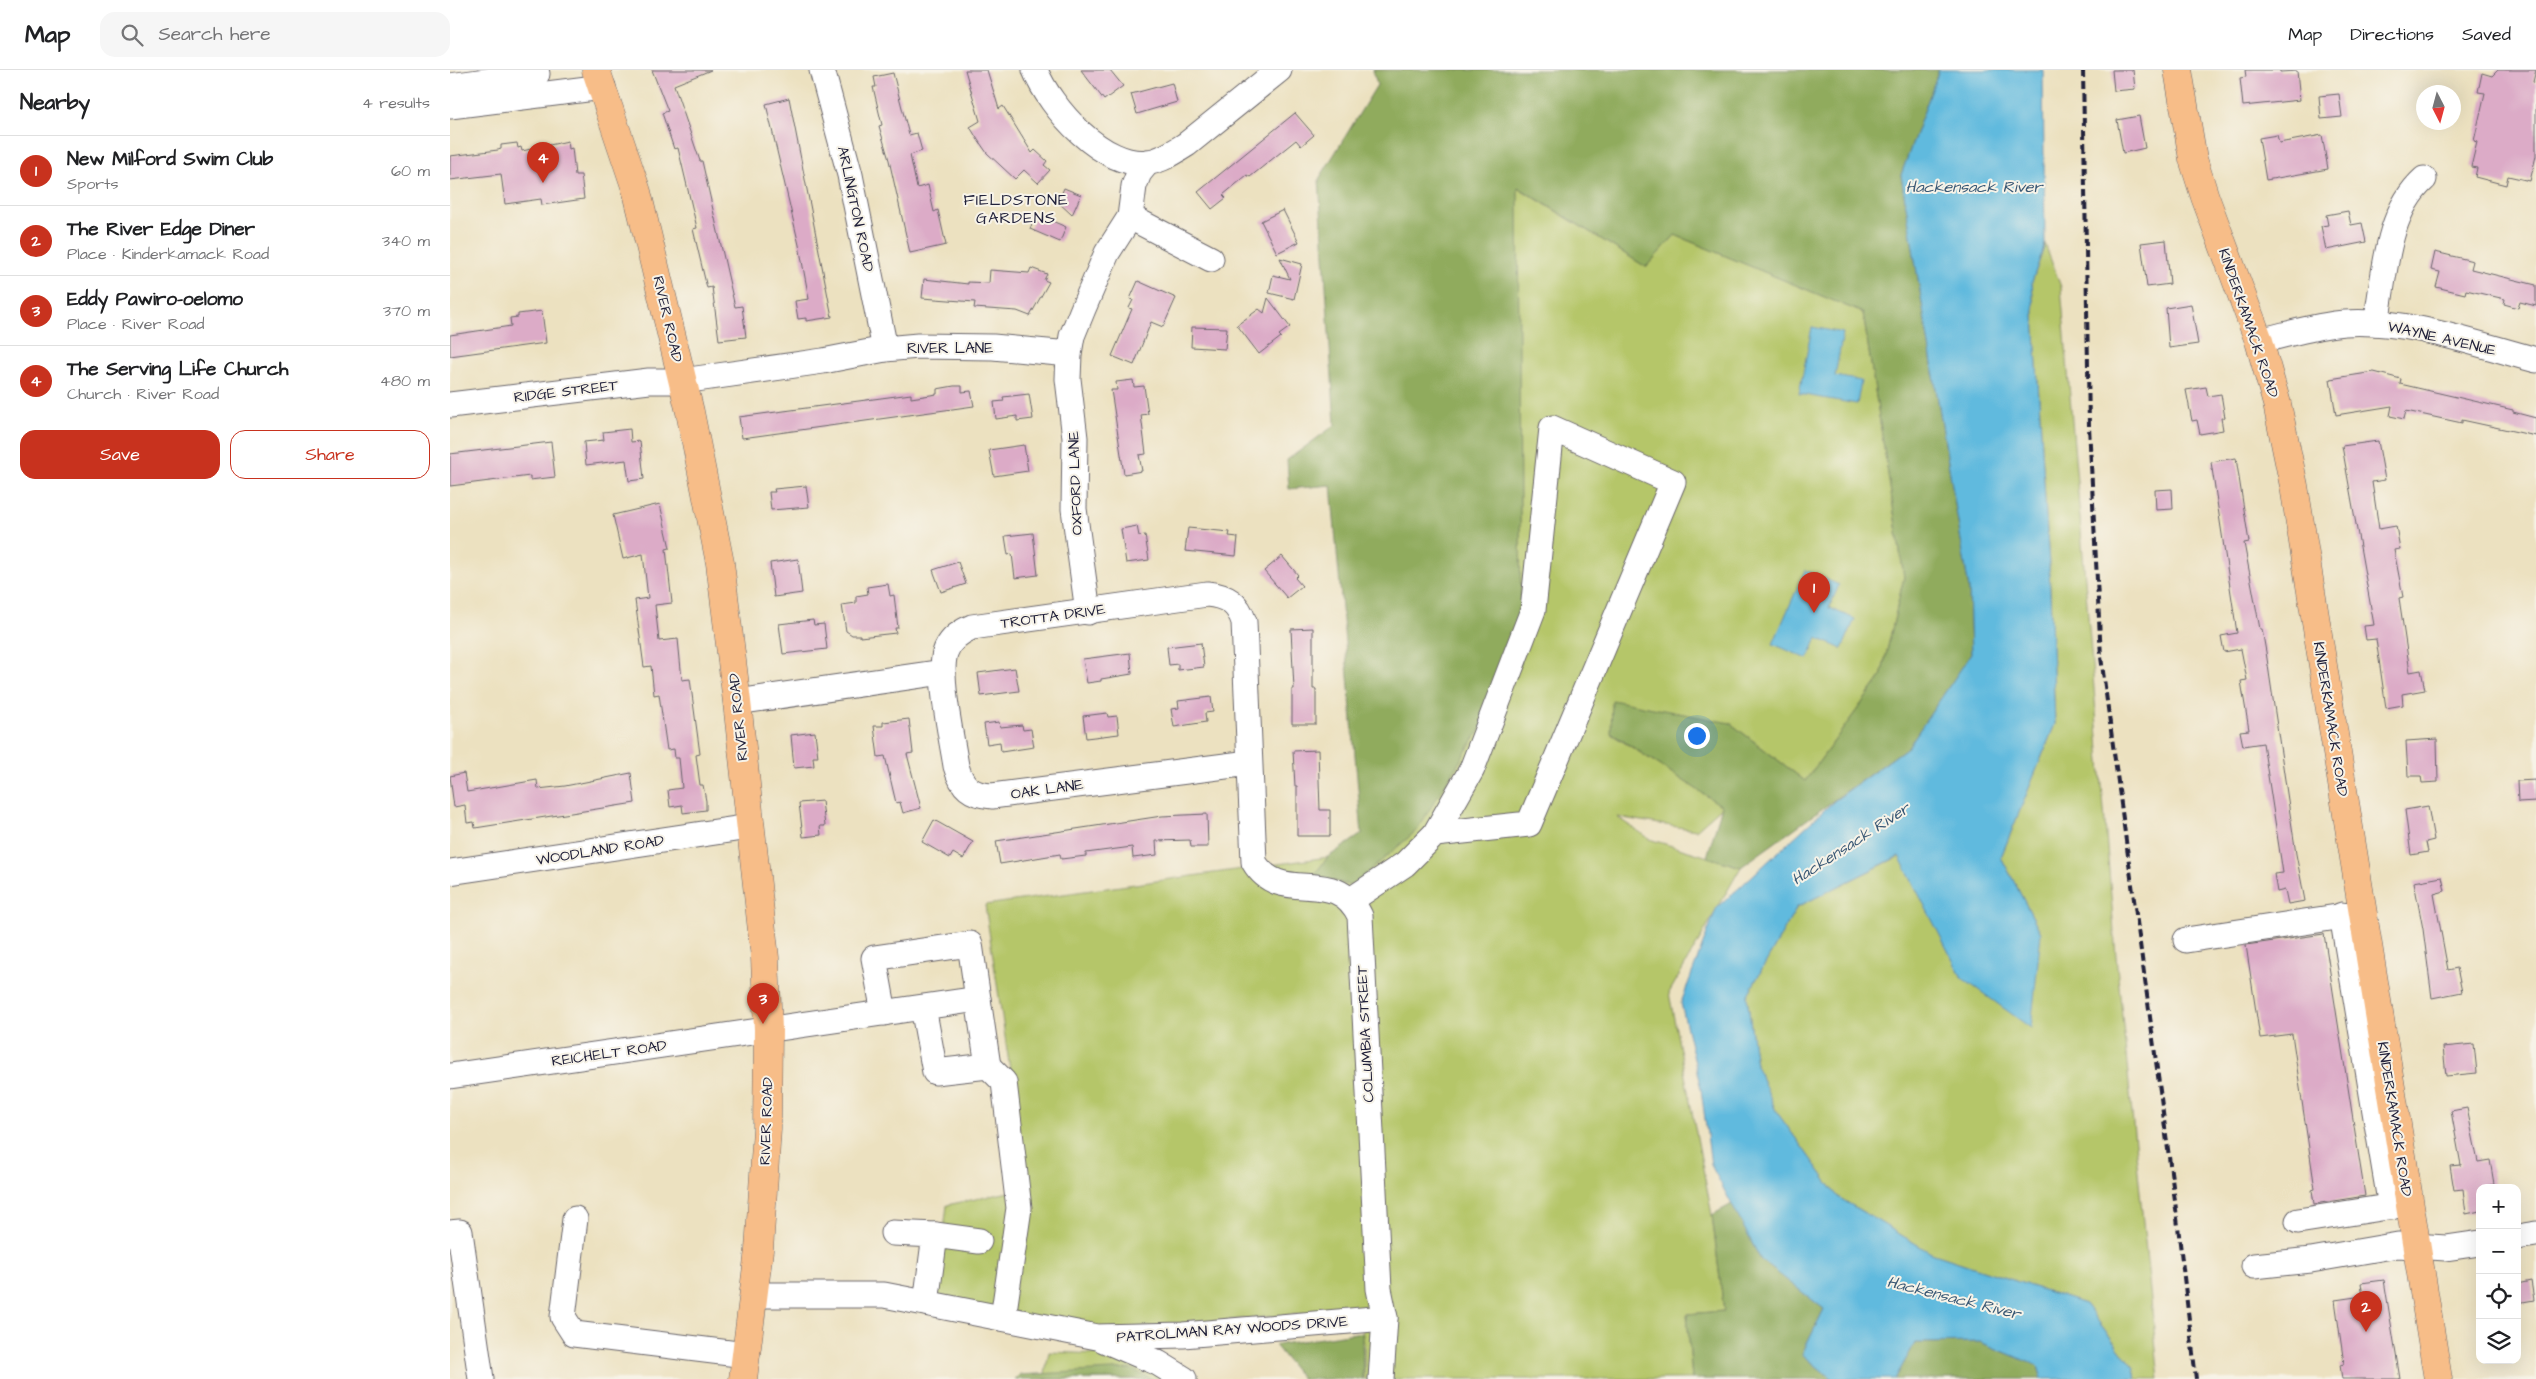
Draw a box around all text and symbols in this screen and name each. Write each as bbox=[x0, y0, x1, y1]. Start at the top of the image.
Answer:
search box bbox=[100, 12, 450, 57]
text: Map bbox=[25, 18, 70, 52]
icon: search bbox=[118, 21, 146, 49]
text: Search here bbox=[158, 21, 271, 48]
text: Map bbox=[2288, 22, 2322, 47]
text: Directions bbox=[2350, 22, 2434, 47]
text: Saved bbox=[2462, 22, 2511, 47]
north arrow bbox=[2416, 85, 2461, 130]
text: Nearby bbox=[20, 88, 90, 117]
text: 4 results bbox=[362, 92, 430, 114]
pin: 4 bbox=[527, 142, 559, 183]
street label: ARLINGTON ROAD bbox=[832, 144, 879, 274]
text: New Milford Swim Club bbox=[67, 146, 273, 173]
text: 1 bbox=[35, 160, 37, 182]
text: 60 m bbox=[391, 160, 430, 182]
text: Sports bbox=[67, 173, 119, 195]
water label: Hackensack River bbox=[1906, 176, 2044, 198]
district label: FIELDSTONE GARDENS bbox=[964, 189, 1068, 229]
text: The River Edge Diner bbox=[67, 216, 255, 243]
text: 2 bbox=[31, 230, 41, 252]
text: 340 m bbox=[382, 230, 430, 252]
text: Place · Kinderkamack Road bbox=[67, 243, 269, 265]
street label: KINDERKAMACK ROAD bbox=[2213, 246, 2284, 401]
street label: RIVER ROAD bbox=[647, 274, 688, 365]
text: Eddy Pawiro-oelomo bbox=[67, 286, 243, 313]
text: 3 bbox=[32, 300, 40, 322]
text: 370 m bbox=[383, 300, 430, 322]
text: Place · River Road bbox=[67, 313, 204, 335]
street label: WAYNE AVENUE bbox=[2386, 316, 2498, 361]
street label: RIVER LANE bbox=[907, 338, 993, 359]
text: The Serving Life Church bbox=[67, 356, 288, 383]
text: 4 bbox=[31, 370, 41, 392]
text: 480 m bbox=[380, 370, 430, 392]
street label: RIDGE STREET bbox=[513, 375, 620, 408]
text: Church · River Road bbox=[67, 383, 219, 405]
button: Save bbox=[20, 430, 220, 479]
button: Share bbox=[230, 430, 430, 479]
street label: OXFORD LANE bbox=[1063, 430, 1088, 535]
pin: 1 bbox=[1798, 572, 1830, 613]
street label: TROTTA DRIVE bbox=[999, 599, 1107, 634]
street label: KINDERKAMACK ROAD bbox=[2308, 640, 2353, 798]
street label: RIVER ROAD bbox=[723, 672, 754, 762]
your location bbox=[1684, 723, 1710, 749]
street label: OAK LANE bbox=[1009, 774, 1085, 805]
water label: Hackensack River bbox=[1787, 796, 1916, 890]
street label: WOODLAND ROAD bbox=[535, 830, 666, 871]
street label: COLUMBIA STREET bbox=[1351, 964, 1380, 1103]
pin: 3 bbox=[747, 983, 779, 1024]
street label: REICHELT ROAD bbox=[550, 1035, 668, 1072]
street label: KINDERKAMACK ROAD bbox=[2372, 1040, 2417, 1198]
street label: RIVER ROAD bbox=[754, 1076, 779, 1165]
map controls bbox=[2476, 1184, 2521, 1364]
button: + bbox=[2476, 1184, 2521, 1229]
button: − bbox=[2476, 1229, 2521, 1274]
water label: Hackensack River bbox=[1885, 1271, 2025, 1326]
button: locate bbox=[2476, 1274, 2521, 1319]
pin: 2 bbox=[2350, 1291, 2382, 1332]
street label: PATROLMAN RAY WOODS DRIVE bbox=[1116, 1311, 1349, 1348]
button: layers bbox=[2476, 1319, 2521, 1364]

